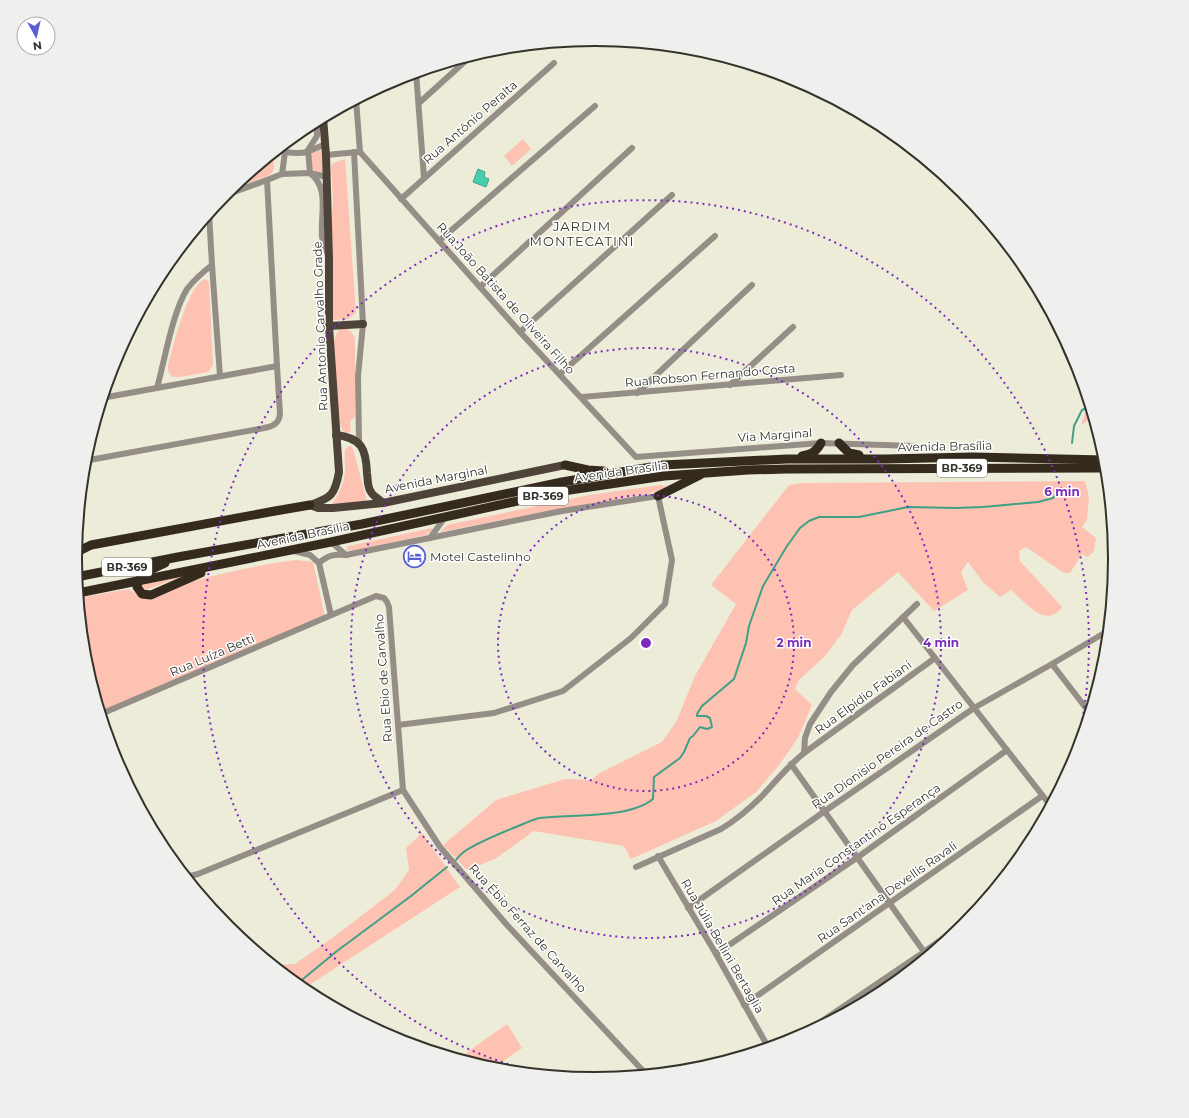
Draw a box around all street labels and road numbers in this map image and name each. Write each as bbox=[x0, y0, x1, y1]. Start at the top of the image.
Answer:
street label: Rua Antônio Peralta bbox=[420, 77, 520, 167]
street label: Rua João Batista de Oliveira Filho bbox=[434, 219, 578, 377]
street label: Rua Antonio Carvalho Grade bbox=[310, 241, 330, 411]
street label: Rua Robson Fernando Costa bbox=[624, 360, 796, 390]
street label: Via Marginal bbox=[737, 425, 813, 445]
street label: Avenida Brasília bbox=[898, 438, 992, 454]
street label: Avenida Brasília bbox=[573, 457, 669, 485]
road number: BR-369 bbox=[937, 459, 987, 477]
street label: Avenida Marginal bbox=[383, 462, 489, 496]
road number: BR-369 bbox=[518, 487, 568, 505]
street label: Avenida Brasília bbox=[255, 518, 351, 552]
road number: BR-369 bbox=[102, 558, 152, 576]
street label: Rua Ebio de Carvalho bbox=[371, 614, 395, 742]
street label: Rua Luíza Betti bbox=[167, 630, 257, 680]
street label: Rua Elpidio Fabiani bbox=[812, 657, 914, 737]
street label: Rua Dionísio Pereira de Castro bbox=[809, 696, 965, 812]
street label: Rua Maria Constantino Esperança bbox=[769, 780, 943, 908]
street label: Rua Sant'ana Devellis Ravali bbox=[814, 838, 960, 946]
street label: Rua Ébio Ferraz de Carvalho bbox=[466, 860, 590, 996]
street label: Rua Júlia Bellini Bertaglia bbox=[678, 876, 768, 1016]

